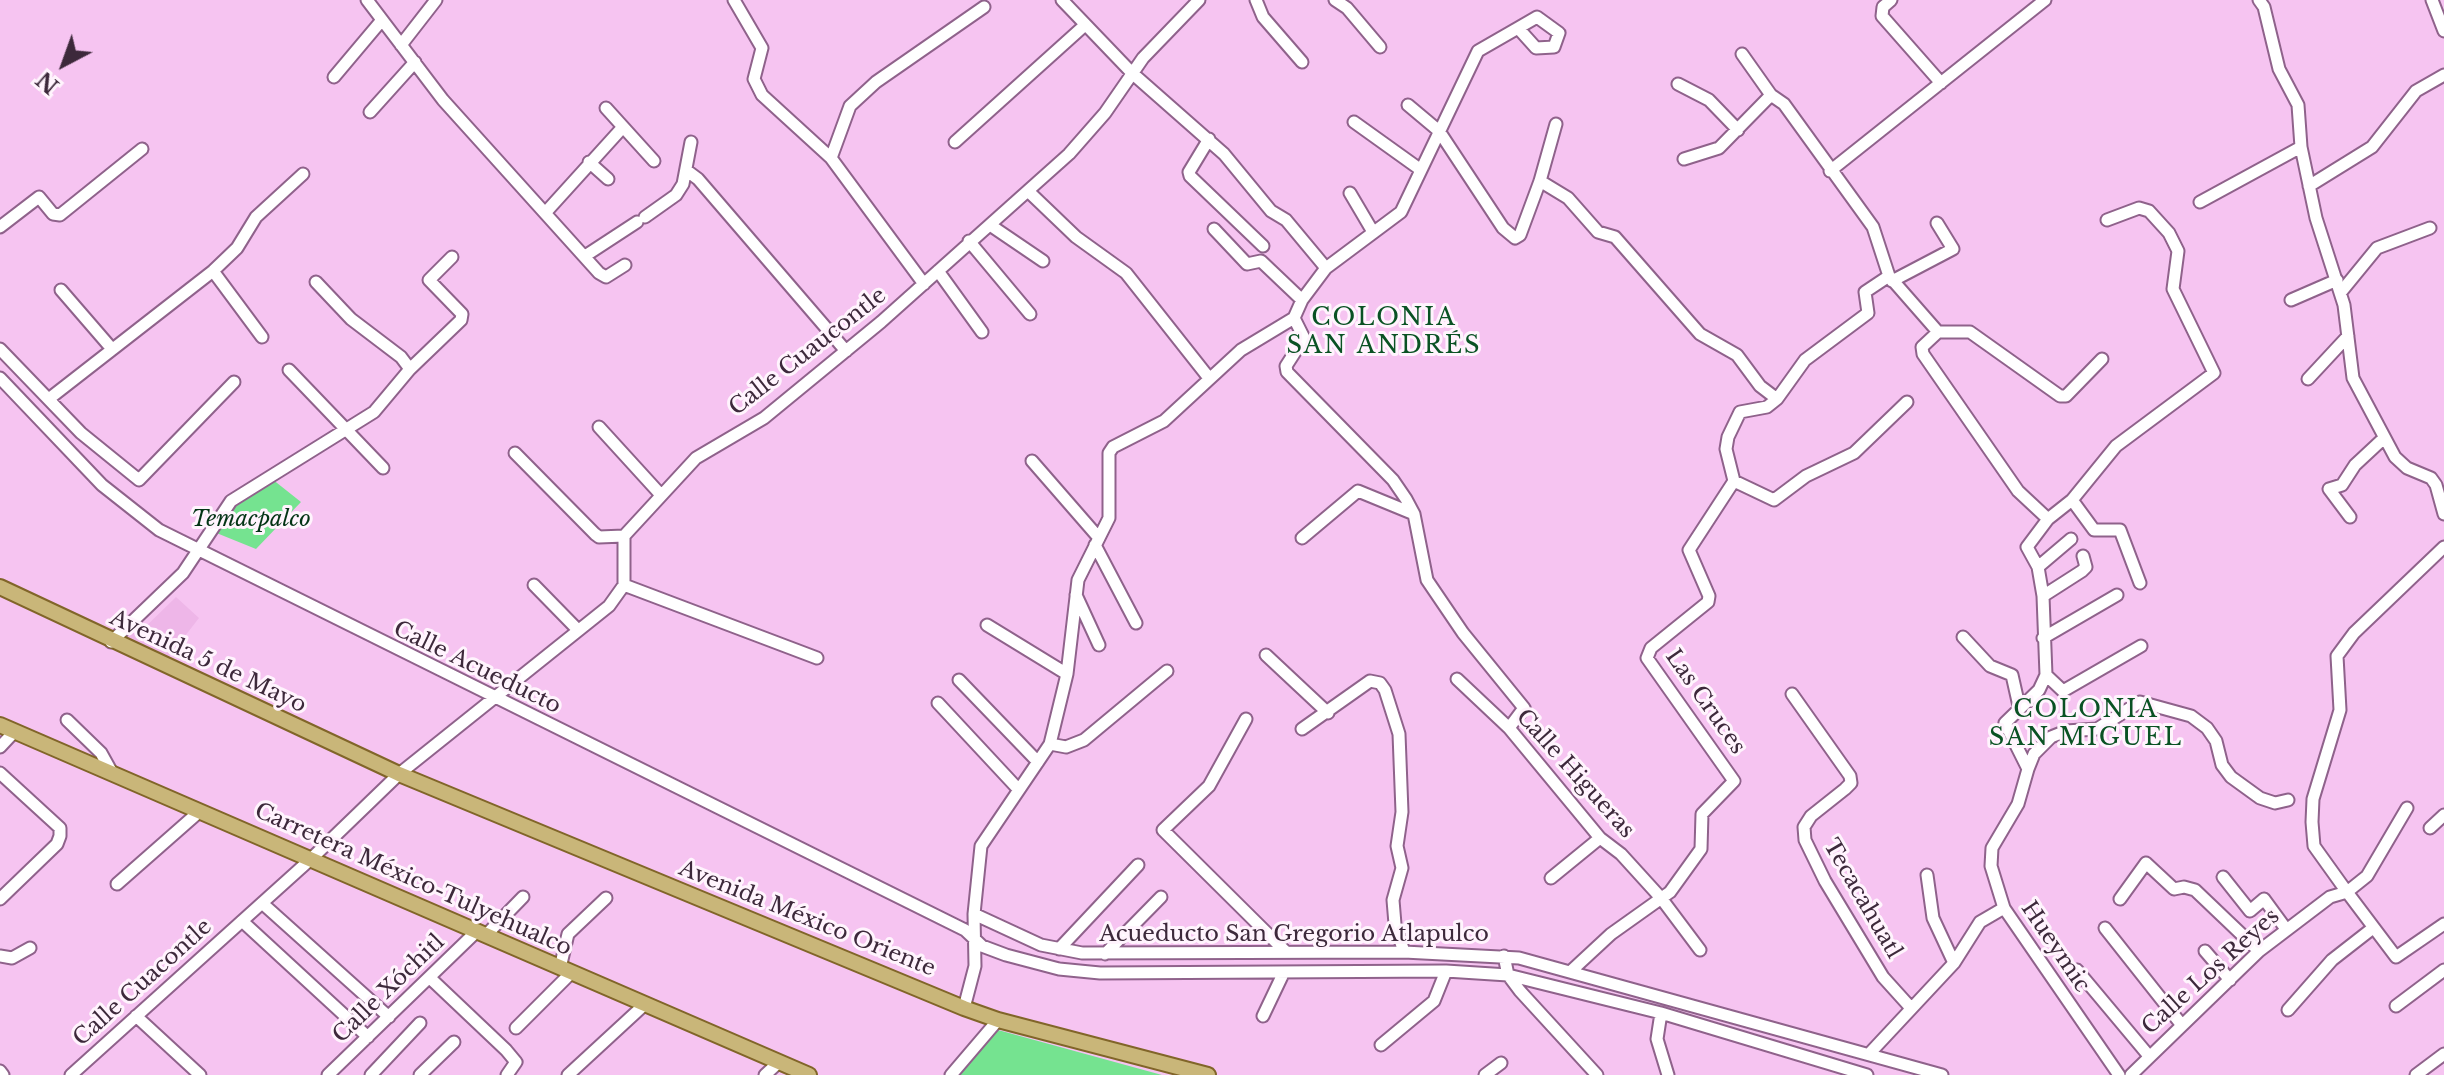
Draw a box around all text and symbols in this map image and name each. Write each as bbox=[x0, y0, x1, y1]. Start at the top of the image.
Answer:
north arrow bbox=[24, 24, 104, 104]
text: N bbox=[31, 66, 65, 99]
street label: Calle Cuaucontle bbox=[724, 283, 892, 421]
district label: COLONIA SAN ANDRÉS bbox=[1286, 304, 1482, 360]
park label: Temacpalco bbox=[191, 507, 311, 533]
street label: Avenida 5 de Mayo bbox=[106, 605, 310, 719]
street label: Calle Acueducto bbox=[389, 616, 565, 720]
street label: Las Cruces bbox=[1659, 645, 1751, 759]
district label: COLONIA SAN MIGUEL bbox=[1989, 696, 2183, 752]
street label: Calle Higueras bbox=[1510, 704, 1640, 844]
street label: Carretera México-Tulyehualco bbox=[250, 798, 576, 962]
street label: Tecacahuatl bbox=[1817, 835, 1907, 963]
street label: Avenida México Oriente bbox=[675, 855, 939, 983]
street label: Hueymic bbox=[2015, 897, 2095, 997]
street label: Calle Los Reyes bbox=[2137, 903, 2285, 1041]
street label: Calle Cuacontle bbox=[68, 914, 218, 1052]
street label: Acueducto San Gregorio Atlapulco bbox=[1099, 922, 1489, 948]
street label: Calle Xóchitl bbox=[328, 929, 450, 1049]

